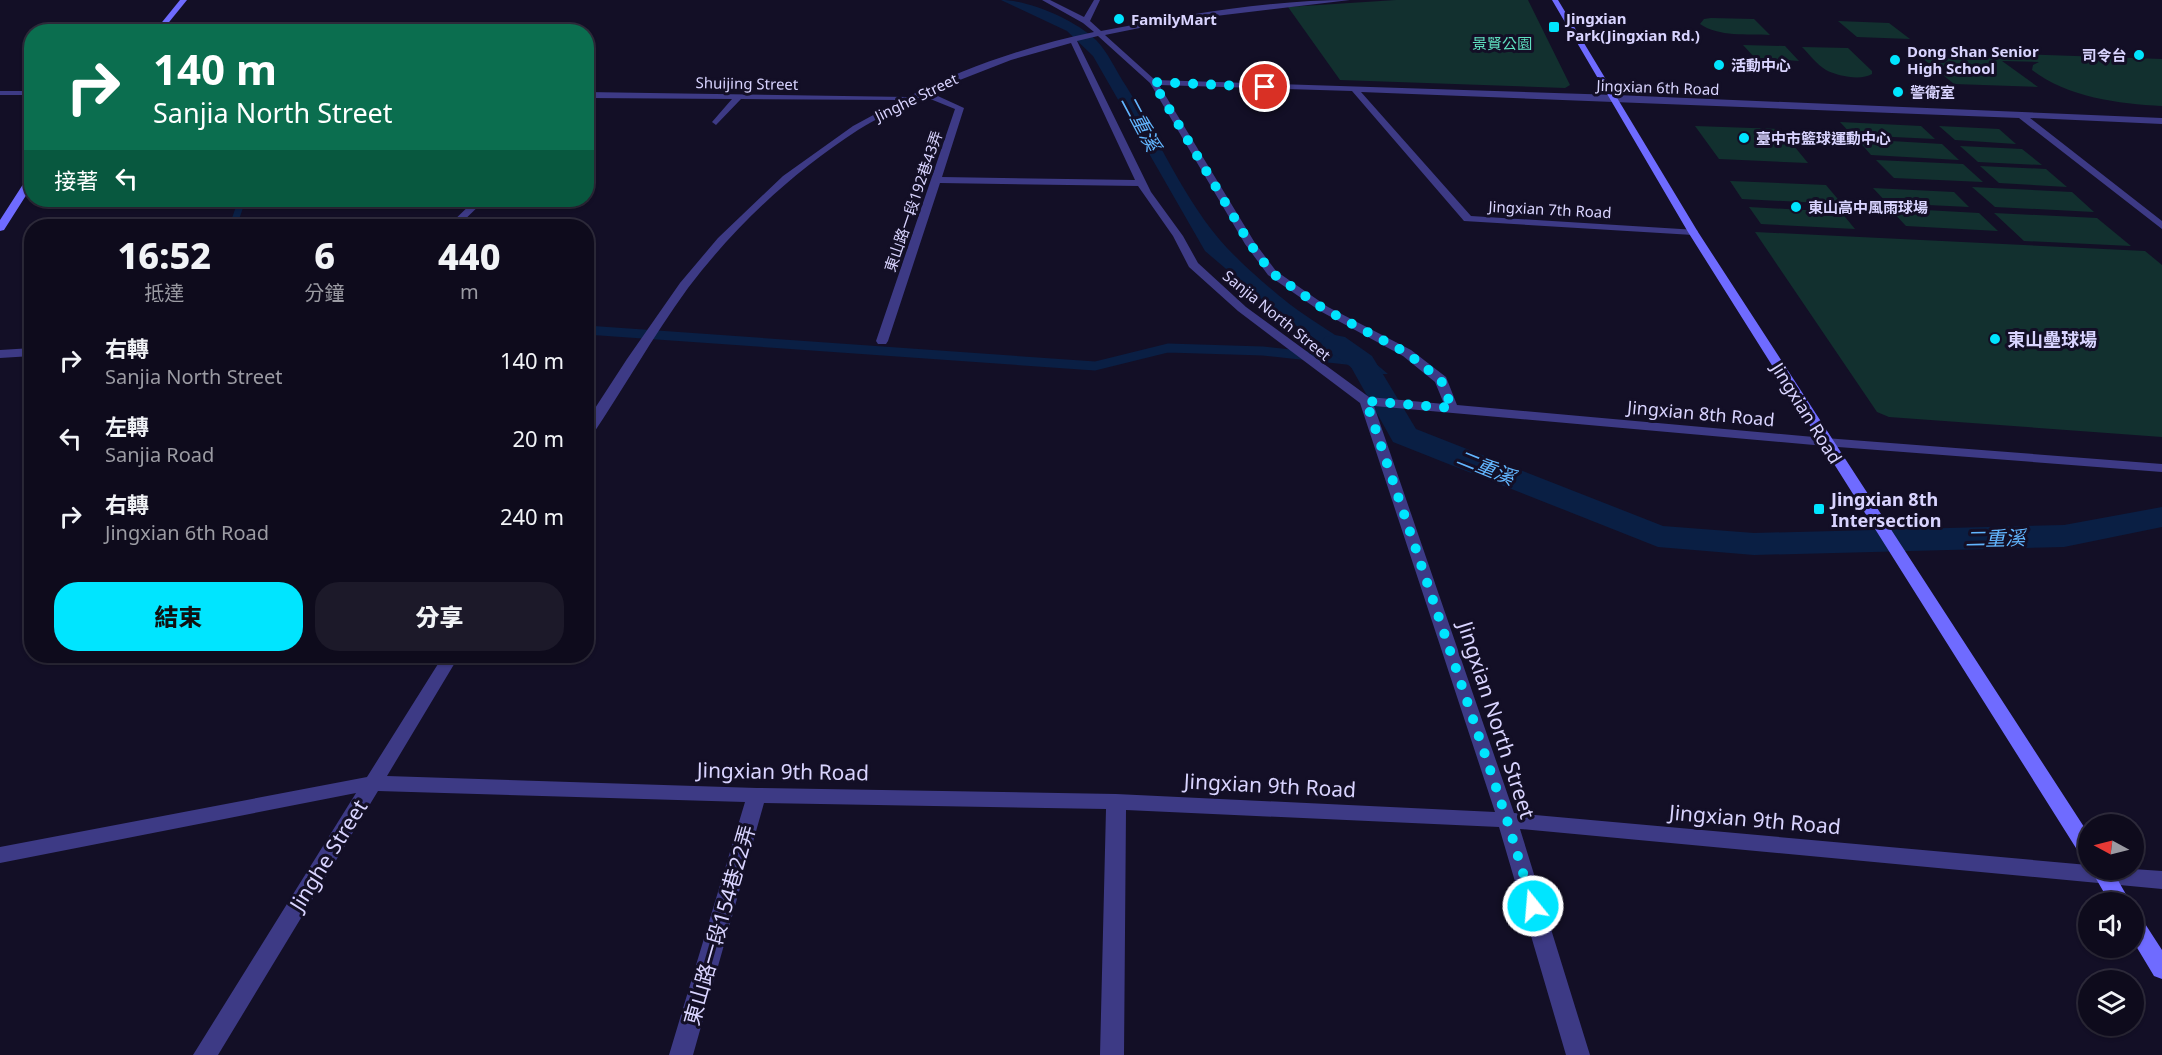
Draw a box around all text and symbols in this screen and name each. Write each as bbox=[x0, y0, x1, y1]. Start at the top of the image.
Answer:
place label: Jingxian Park(Jingxian Rd.) bbox=[1564, 8, 1700, 45]
place label: FamilyMart bbox=[1131, 9, 1217, 29]
marker: FamilyMart bbox=[1112, 12, 1126, 26]
marker: Jingxian Park(Jingxian Rd.) bbox=[1547, 20, 1561, 34]
park label: 景賢公園 bbox=[1472, 33, 1532, 53]
text: 140 m bbox=[153, 40, 277, 97]
place label: Dong Shan Senior High School bbox=[1907, 41, 2039, 78]
place label: 司令台 bbox=[2082, 45, 2127, 65]
icon: right bbox=[54, 48, 132, 126]
marker: 司令台 bbox=[2132, 48, 2146, 62]
marker: Dong Shan Senior High School bbox=[1888, 53, 1902, 67]
place label: 活動中心 bbox=[1731, 55, 1791, 75]
marker: 活動中心 bbox=[1712, 58, 1726, 72]
pin bbox=[1239, 61, 1290, 112]
street label: Jinghe Street bbox=[869, 68, 961, 127]
icon: arrive bbox=[1248, 70, 1281, 103]
street label: Shuijing Street bbox=[695, 72, 799, 94]
street label: Jingxian 6th Road bbox=[1594, 75, 1720, 99]
place label: 警衛室 bbox=[1910, 82, 1955, 102]
marker: 警衛室 bbox=[1891, 85, 1905, 99]
water label: 二重溪 bbox=[1115, 90, 1168, 158]
text: Sanjia North Street bbox=[153, 94, 393, 131]
street label: 東山路一段192巷43弄 bbox=[879, 128, 947, 274]
place label: 臺中市籃球運動中心 bbox=[1756, 128, 1891, 148]
marker: 臺中市籃球運動中心 bbox=[1737, 131, 1751, 145]
icon: left bbox=[110, 162, 143, 195]
text: 接著 bbox=[54, 165, 98, 195]
street label: Jingxian 7th Road bbox=[1486, 196, 1612, 222]
place label: 東山高中風雨球場 bbox=[1808, 197, 1928, 217]
marker: 東山高中風雨球場 bbox=[1789, 200, 1803, 214]
text: 16:52 bbox=[118, 231, 211, 280]
text: 6 bbox=[314, 231, 335, 280]
text: 440 bbox=[438, 232, 500, 281]
street label: Sanjia North Street bbox=[1219, 265, 1335, 365]
text: m bbox=[460, 278, 479, 305]
text: 抵達 bbox=[144, 279, 184, 306]
text: 分鐘 bbox=[305, 279, 345, 306]
place label: 東山壘球場 bbox=[2007, 327, 2097, 351]
marker: 東山壘球場 bbox=[1988, 332, 2002, 346]
text: 右轉 bbox=[105, 333, 149, 363]
icon: right bbox=[54, 344, 87, 377]
text: 140 m bbox=[500, 345, 564, 375]
street label: Jingxian Road bbox=[1765, 356, 1848, 468]
text: Sanjia North Street bbox=[105, 363, 282, 390]
street label: Jingxian 8th Road bbox=[1624, 394, 1776, 431]
text: 左轉 bbox=[105, 411, 149, 441]
icon: left bbox=[54, 422, 87, 455]
text: 20 m bbox=[513, 423, 564, 453]
text: Sanjia Road bbox=[105, 441, 214, 468]
water label: 二重溪 bbox=[1453, 443, 1522, 492]
place label: Jingxian 8th Intersection bbox=[1829, 487, 1942, 532]
text: 右轉 bbox=[105, 489, 149, 519]
icon: right bbox=[54, 500, 87, 533]
text: 240 m bbox=[500, 501, 564, 531]
marker: Jingxian 8th Intersection bbox=[1812, 502, 1826, 516]
text: Jingxian 6th Road bbox=[105, 519, 269, 546]
water label: 二重溪 bbox=[1965, 524, 2028, 552]
button: 結束 bbox=[54, 582, 303, 651]
button: 分享 bbox=[315, 582, 564, 651]
street label: Jingxian North Street bbox=[1451, 616, 1542, 823]
street label: Jingxian 9th Road bbox=[695, 755, 869, 787]
street label: Jingxian 9th Road bbox=[1181, 766, 1357, 803]
street label: Jinghe Street bbox=[282, 794, 373, 918]
street label: Jingxian 9th Road bbox=[1666, 797, 1842, 840]
north arrow bbox=[2078, 814, 2144, 880]
map controls bbox=[2078, 814, 2144, 1036]
street label: 東山路一段154巷22弄 bbox=[677, 822, 761, 1028]
position arrow bbox=[1501, 874, 1565, 938]
button: sound bbox=[2078, 892, 2144, 958]
button: layers bbox=[2078, 970, 2144, 1036]

